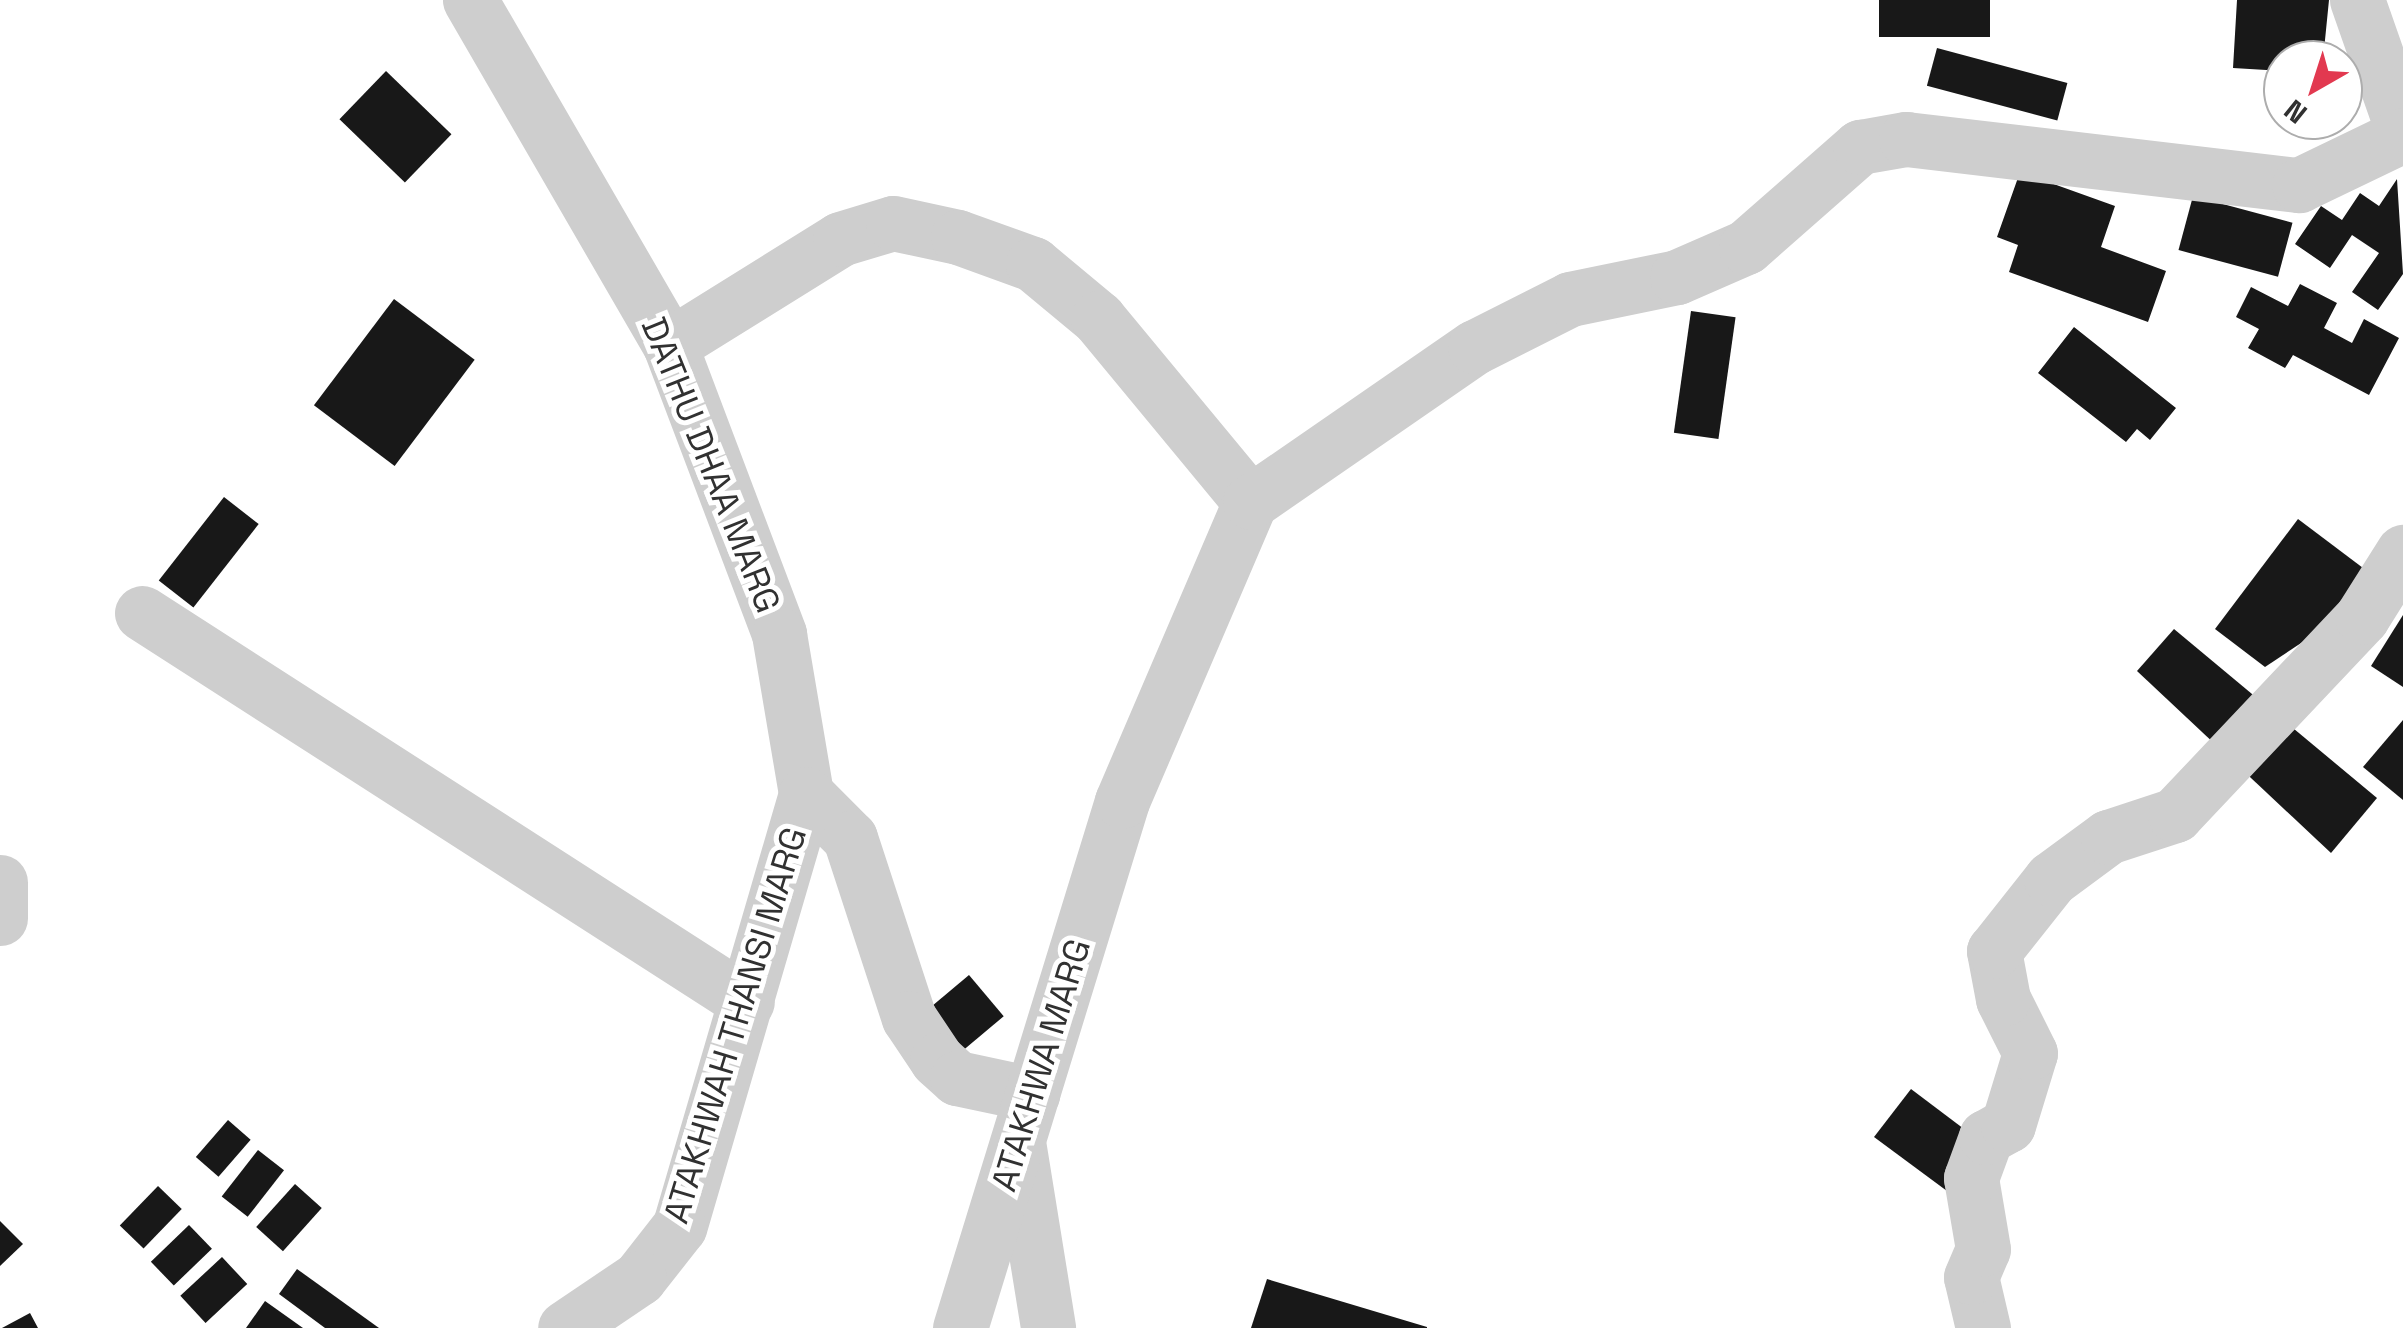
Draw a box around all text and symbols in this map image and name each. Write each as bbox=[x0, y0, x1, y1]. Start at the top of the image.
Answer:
north arrow bbox=[2263, 40, 2363, 140]
text: N bbox=[2277, 92, 2314, 132]
street label: DATHU DHAA MARG bbox=[633, 311, 789, 619]
street label: ATAKHWAH THANSI MARG bbox=[655, 821, 815, 1229]
street label: ATAKHWA MARG bbox=[983, 934, 1099, 1196]

